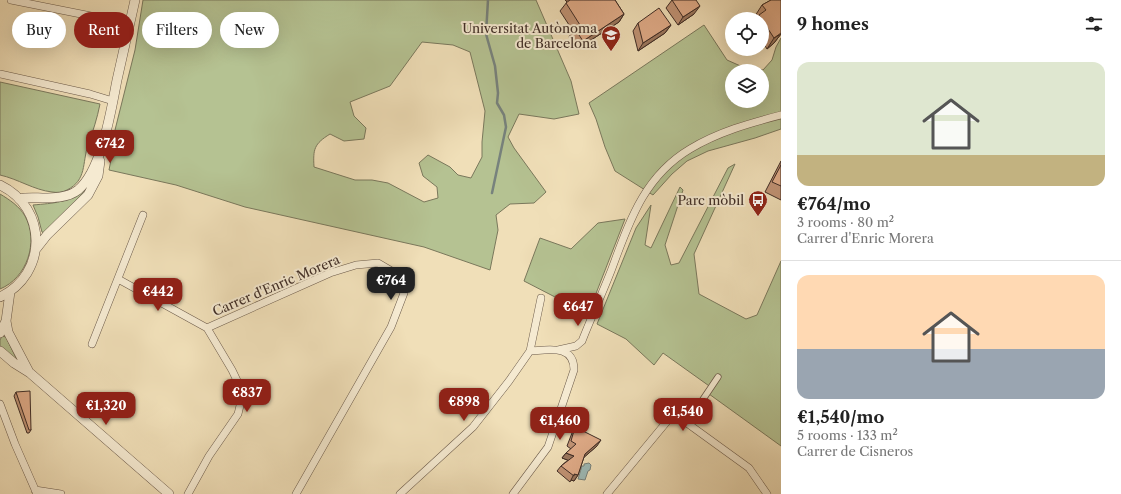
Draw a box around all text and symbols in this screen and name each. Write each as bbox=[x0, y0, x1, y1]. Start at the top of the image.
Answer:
chip: Buy bbox=[12, 12, 66, 48]
chip: Rent bbox=[74, 12, 134, 48]
chip: Filters bbox=[142, 12, 212, 48]
chip: New bbox=[220, 12, 279, 48]
map controls bbox=[725, 12, 769, 108]
button: locate bbox=[725, 12, 769, 56]
icon: filters bbox=[1083, 13, 1105, 35]
text: 9 homes bbox=[797, 14, 869, 34]
place label: Universitat Autònoma de Barcelona bbox=[462, 20, 597, 51]
school or university icon: Universitat Autònoma de Barcelona bbox=[600, 24, 622, 52]
button: layers bbox=[725, 64, 769, 108]
icon: home bbox=[915, 88, 987, 160]
pin: €742 bbox=[86, 130, 134, 164]
text: €742 bbox=[95, 135, 125, 151]
bus stop icon: Parc mòbil bbox=[747, 189, 769, 217]
place label: Parc mòbil bbox=[677, 192, 744, 208]
text: €764/mo bbox=[797, 194, 871, 214]
text: 3 rooms · 80 m² bbox=[797, 214, 894, 230]
text: Carrer d'Enric Morera bbox=[797, 230, 934, 246]
street label: Carrer d'Enric Morera bbox=[210, 251, 342, 319]
pin: €764 bbox=[367, 267, 415, 301]
text: €764 bbox=[376, 272, 406, 288]
pin: €442 bbox=[134, 278, 182, 312]
text: €442 bbox=[142, 283, 174, 299]
pin: €647 bbox=[554, 293, 602, 327]
text: €647 bbox=[563, 298, 593, 314]
icon: home bbox=[915, 301, 987, 373]
pin: €837 bbox=[223, 379, 271, 413]
text: €837 bbox=[232, 384, 262, 400]
pin: €898 bbox=[440, 388, 488, 422]
pin: €1,320 bbox=[73, 392, 139, 426]
text: €898 bbox=[448, 393, 480, 409]
text: €1,320 bbox=[86, 397, 127, 413]
pin: €1,540 bbox=[650, 398, 716, 432]
text: €1,540 bbox=[663, 403, 703, 419]
pin: €1,460 bbox=[527, 407, 593, 441]
text: €1,540/mo bbox=[797, 407, 884, 427]
text: €1,460 bbox=[539, 412, 581, 428]
text: 5 rooms · 133 m² bbox=[797, 427, 898, 443]
text: Carrer de Cisneros bbox=[797, 443, 913, 459]

